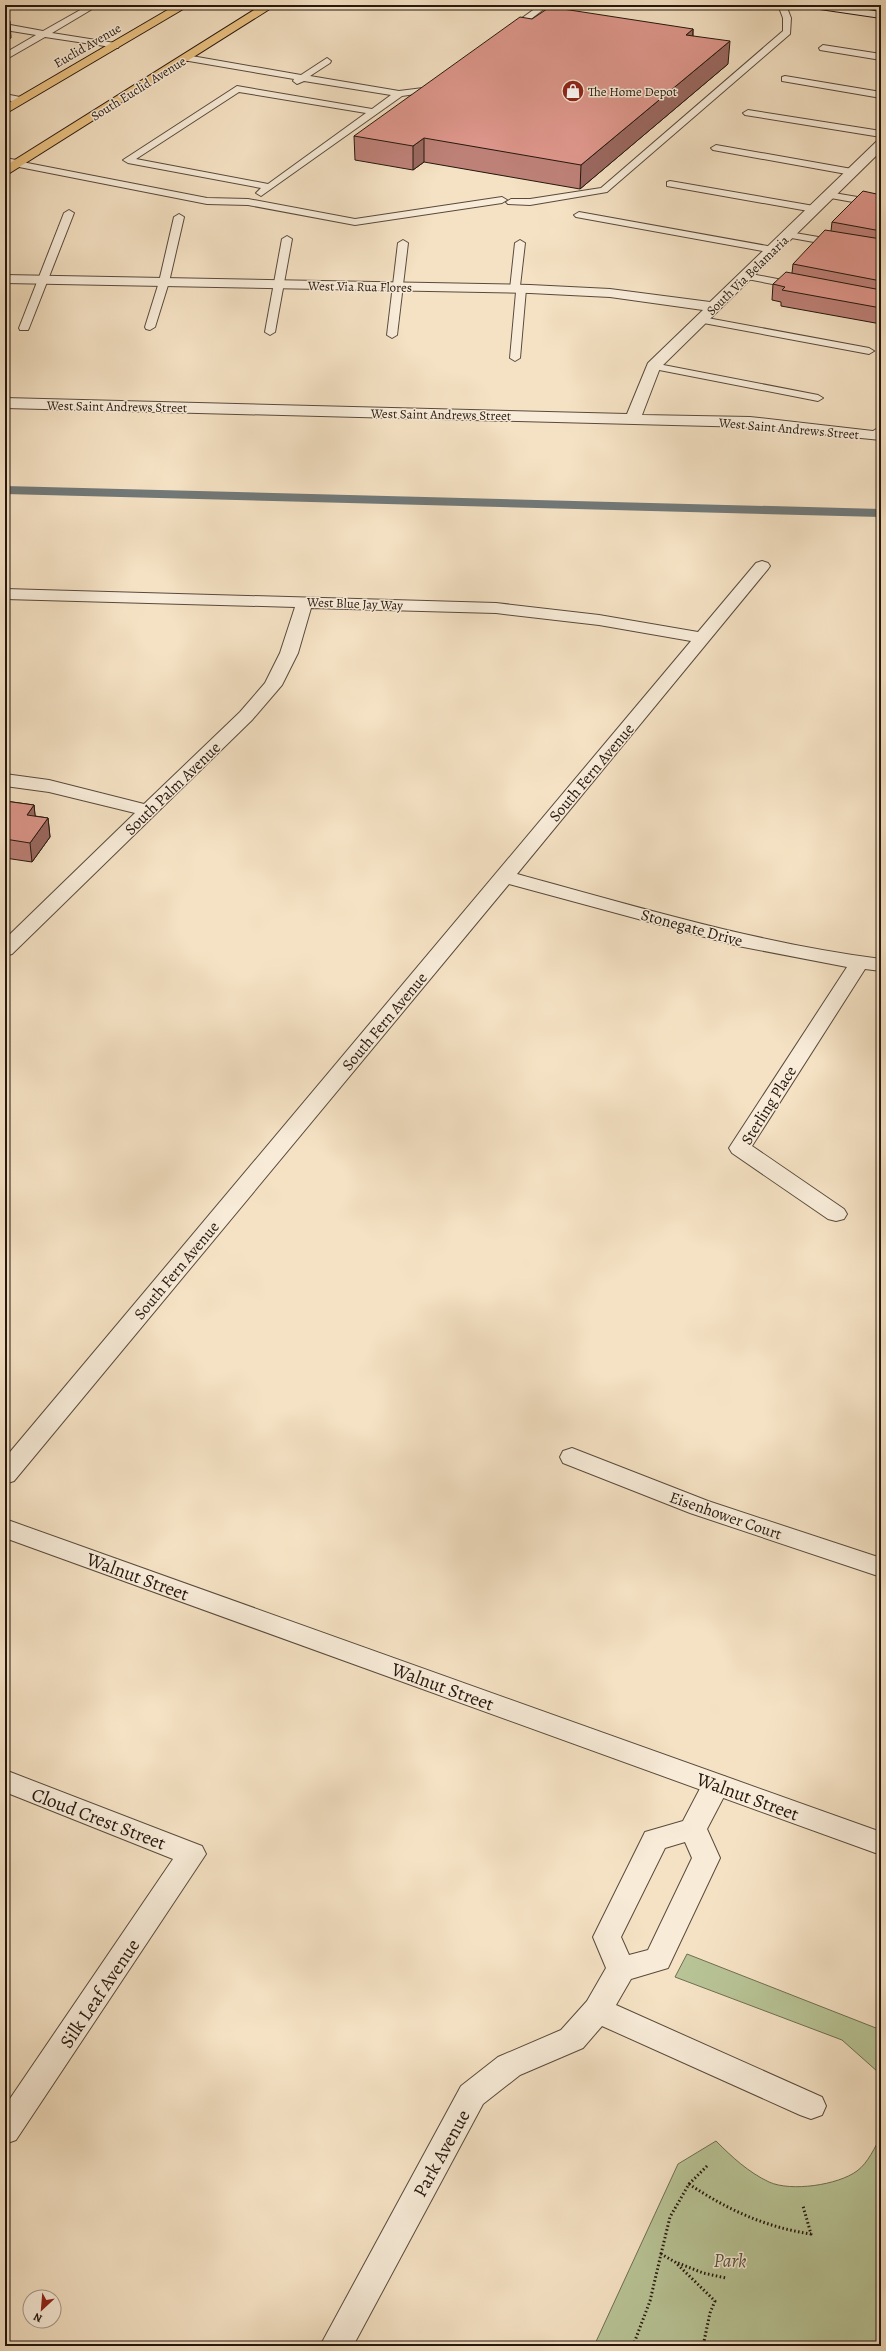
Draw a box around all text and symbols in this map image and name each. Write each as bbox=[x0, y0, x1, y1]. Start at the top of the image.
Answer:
street label: Euclid Avenue bbox=[50, 19, 124, 72]
street label: South Euclid Avenue bbox=[88, 52, 189, 125]
shop icon: The Home Depot bbox=[560, 78, 586, 104]
place label: The Home Depot bbox=[588, 83, 678, 100]
street label: South Via Belamaria bbox=[703, 232, 792, 319]
street label: West Via Rua Flores bbox=[307, 277, 412, 296]
street label: West Saint Andrews Street bbox=[46, 397, 188, 416]
street label: West Saint Andrews Street bbox=[370, 405, 512, 424]
street label: West Saint Andrews Street bbox=[717, 414, 860, 443]
street label: West Blue Jay Way bbox=[306, 593, 404, 614]
street label: South Fern Avenue bbox=[544, 719, 639, 826]
street label: South Palm Avenue bbox=[120, 737, 226, 840]
street label: Stonegate Drive bbox=[639, 904, 745, 952]
street label: South Fern Avenue bbox=[337, 968, 432, 1075]
street label: Sterling Place bbox=[736, 1062, 802, 1149]
street label: South Fern Avenue bbox=[129, 1217, 224, 1324]
street label: Eisenhower Court bbox=[667, 1486, 785, 1545]
street label: Walnut Street bbox=[82, 1546, 192, 1607]
street label: Walnut Street bbox=[387, 1656, 497, 1717]
street label: Walnut Street bbox=[692, 1766, 802, 1827]
street label: Cloud Crest Street bbox=[28, 1781, 169, 1856]
street label: Silk Leaf Avenue bbox=[54, 1934, 146, 2053]
street label: Park Avenue bbox=[407, 2105, 477, 2202]
park label: Park bbox=[714, 2248, 746, 2274]
north arrow bbox=[22, 2289, 62, 2329]
text: N bbox=[31, 2309, 45, 2326]

